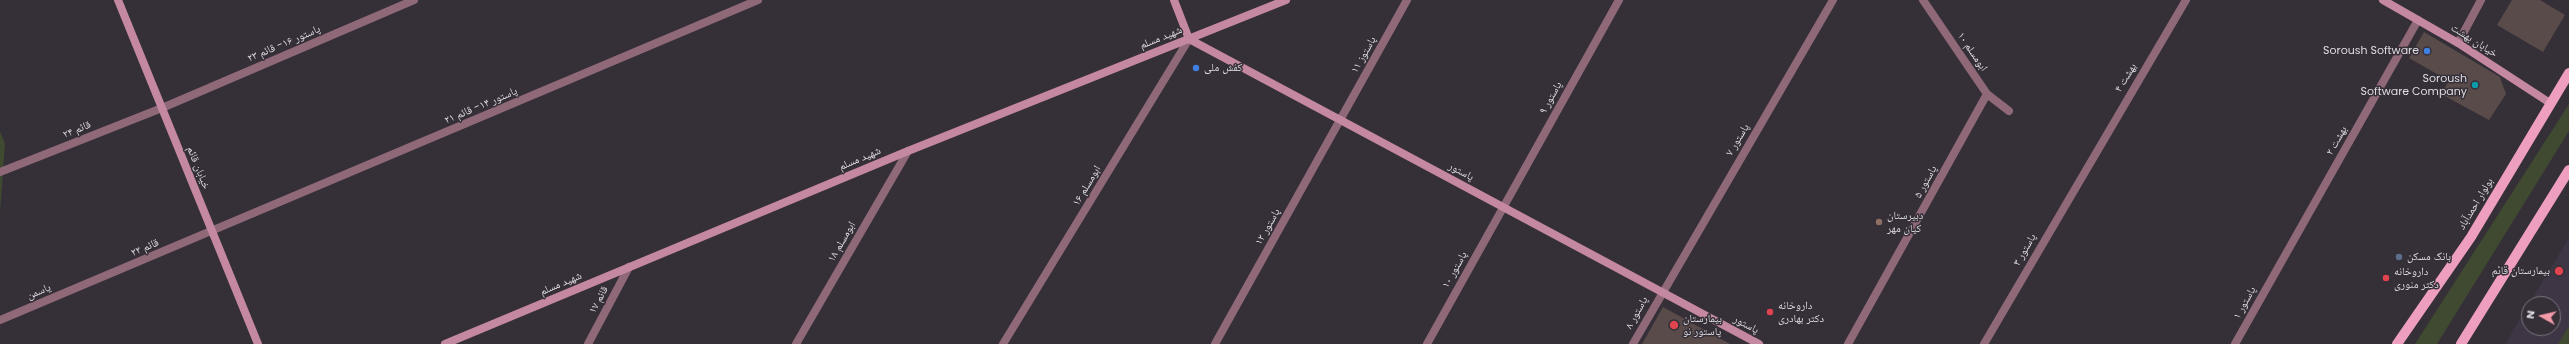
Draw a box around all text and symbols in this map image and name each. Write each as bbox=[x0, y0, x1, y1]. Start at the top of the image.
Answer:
street label: خیابان بهشت bbox=[2448, 22, 2500, 60]
street label: پاستور ۱۶- قائم ۲۳ bbox=[246, 23, 322, 65]
street label: شهید مسلم bbox=[1138, 24, 1184, 52]
street label: ابومسلم ۱۰ bbox=[1954, 30, 1990, 74]
street label: پاستوز ۱۱ bbox=[1349, 34, 1379, 76]
place label: Soroush Software bbox=[2323, 44, 2419, 58]
marker: Soroush Software bbox=[2422, 46, 2432, 56]
place label: کفش ملی bbox=[1204, 61, 1242, 75]
street label: بهشت ۴ bbox=[2112, 61, 2140, 95]
marker: کفش ملی bbox=[1191, 63, 1201, 73]
place label: Soroush Software Company bbox=[2361, 72, 2467, 98]
street label: پاستور ۹ bbox=[1537, 79, 1565, 117]
marker: Soroush Software Company bbox=[2470, 80, 2480, 90]
street label: پاستور ۱۴- قائم ۲۱ bbox=[443, 85, 519, 127]
street label: قائم ۲۴ bbox=[61, 118, 93, 142]
street label: پاستور ۷ bbox=[1723, 122, 1753, 158]
street label: بهشت ۲ bbox=[2324, 124, 2350, 158]
street label: شهید مسلم bbox=[837, 144, 883, 174]
street label: خیابان قائم bbox=[183, 145, 213, 191]
street label: پاستور bbox=[1446, 160, 1476, 184]
street label: پاستور ۵ bbox=[1912, 163, 1940, 201]
street label: ابومسلم ۱۶ bbox=[1070, 164, 1104, 208]
street label: بولوار احمدآباد bbox=[2455, 176, 2497, 232]
street label: پاستور ۱۲ bbox=[1253, 206, 1283, 248]
place label: دبیرستان کیان مهر bbox=[1887, 209, 1923, 235]
marker: دبیرستان کیان مهر bbox=[1874, 217, 1884, 227]
street label: ابومسلم ۱۸ bbox=[825, 219, 859, 265]
street label: پاستور ۳ bbox=[2011, 232, 2039, 268]
street label: قائم ۲۲ bbox=[129, 236, 161, 260]
street label: پاستور ۱۰ bbox=[1440, 249, 1470, 291]
place label: بانک مسکن bbox=[2407, 250, 2451, 264]
marker: بانک مسکن bbox=[2394, 252, 2404, 262]
place label: بیمارستان قائم bbox=[2492, 264, 2550, 278]
place label: داروخانه دکتر منوری bbox=[2394, 265, 2439, 291]
marker: بیمارستان قائم bbox=[2553, 265, 2565, 277]
street label: شهید مسلم bbox=[538, 269, 584, 299]
marker: داروخانه دکتر منوری bbox=[2381, 273, 2391, 283]
street label: یاسمن bbox=[25, 281, 53, 303]
street label: قائم ۱۷ bbox=[586, 284, 612, 316]
street label: پاستور ۱ bbox=[2231, 284, 2259, 322]
street label: پاستور ۸ bbox=[1623, 294, 1651, 332]
north arrow bbox=[2521, 296, 2561, 336]
place label: داروخانه دکتر بهادری bbox=[1778, 299, 1824, 325]
marker: داروخانه دکتر بهادری bbox=[1765, 307, 1775, 317]
text: N bbox=[2522, 309, 2539, 320]
place label: بیمارستان پاستور نو bbox=[1683, 312, 1722, 338]
street label: پاستور bbox=[1731, 313, 1761, 337]
marker: بیمارستان پاستور نو bbox=[1668, 319, 1680, 331]

